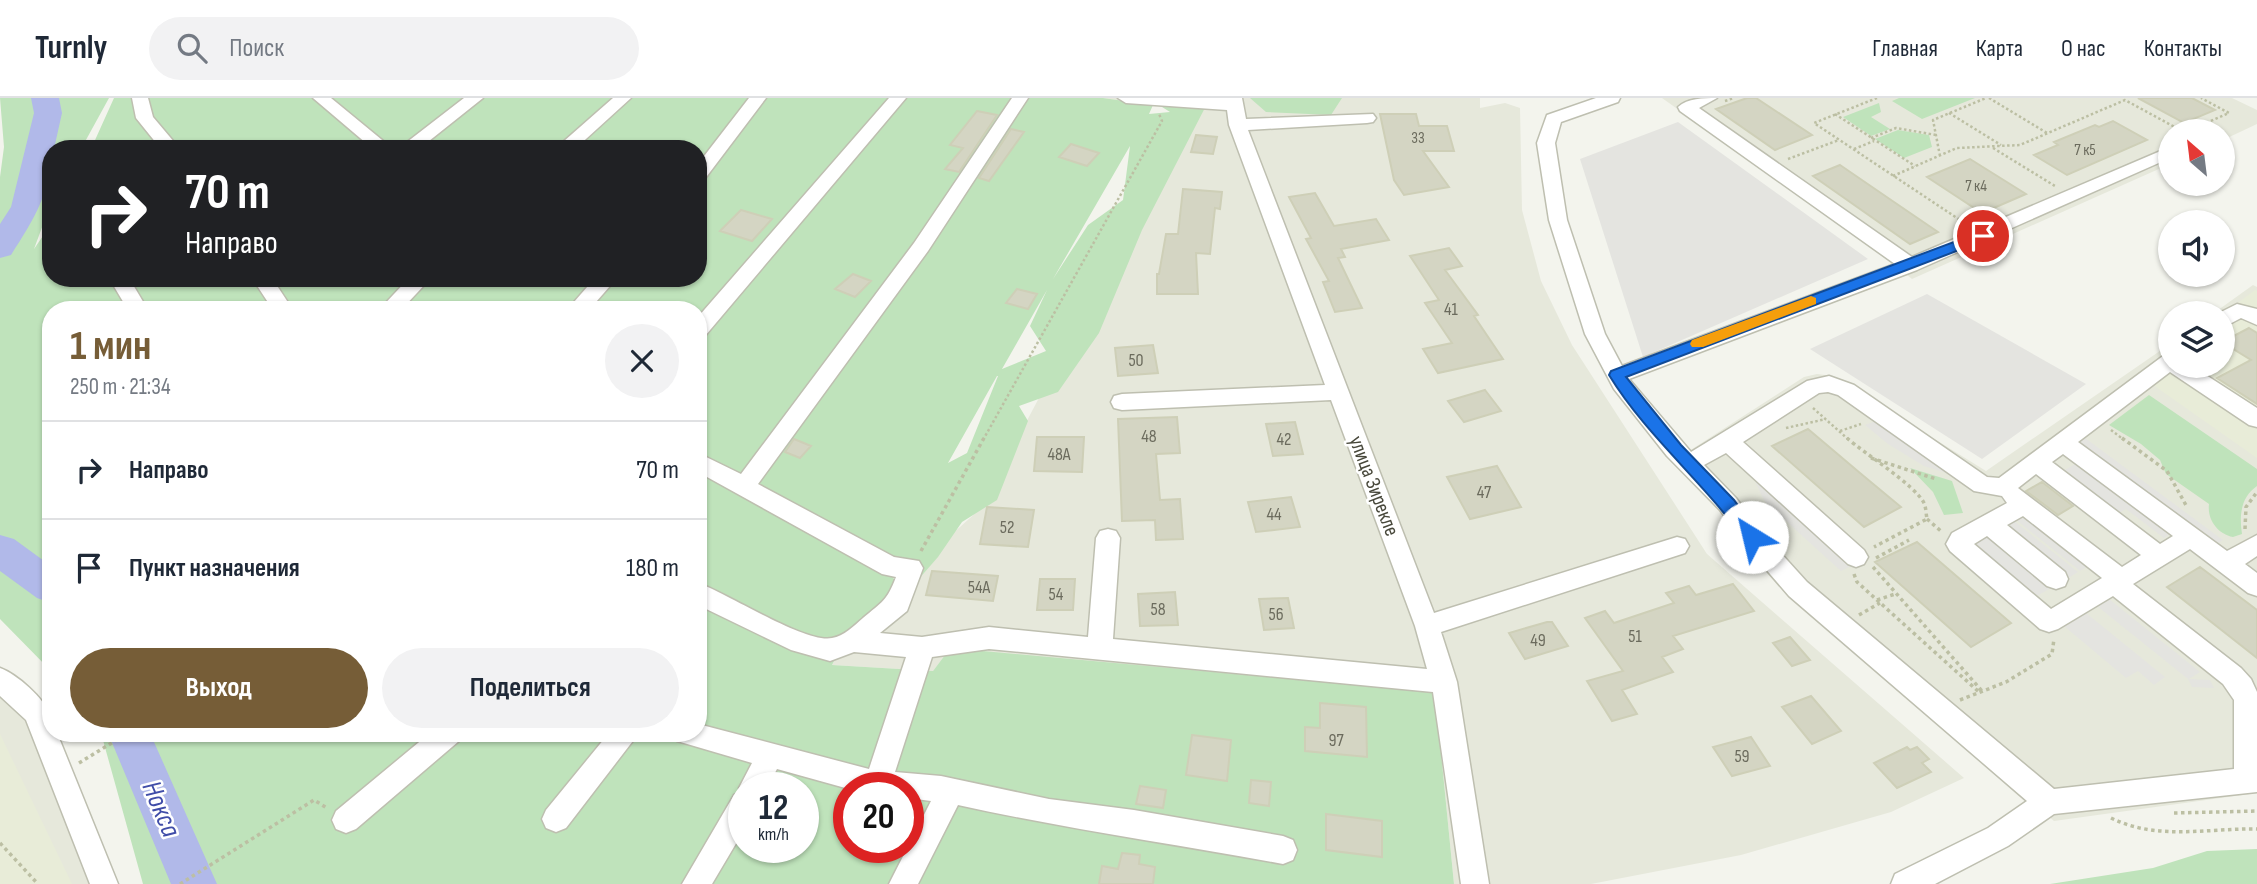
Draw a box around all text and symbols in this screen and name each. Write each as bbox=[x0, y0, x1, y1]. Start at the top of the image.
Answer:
search box bbox=[149, 17, 639, 80]
text: Turnly bbox=[35, 28, 107, 68]
icon: search bbox=[173, 29, 211, 67]
text: Поиск bbox=[229, 33, 284, 64]
text: Главная bbox=[1872, 34, 1938, 63]
text: Карта bbox=[1976, 34, 2023, 63]
text: О нас bbox=[2061, 34, 2106, 63]
text: Контакты bbox=[2144, 34, 2222, 63]
north arrow bbox=[2158, 119, 2235, 196]
map controls bbox=[2158, 119, 2235, 378]
house number: 33 bbox=[1411, 129, 1425, 148]
house number: 7 к5 bbox=[2074, 141, 2096, 160]
text: 70 m bbox=[185, 164, 270, 223]
icon: right bbox=[70, 168, 161, 259]
house number: 7 к4 bbox=[1965, 177, 1987, 196]
pin bbox=[1953, 206, 2013, 266]
button: sound bbox=[2158, 210, 2235, 287]
icon: arrive bbox=[1964, 217, 2002, 255]
text: Направо bbox=[185, 224, 278, 263]
house number: 41 bbox=[1444, 299, 1459, 320]
button: layers bbox=[2158, 301, 2235, 378]
text: 1 мин bbox=[70, 321, 151, 372]
button: close bbox=[605, 324, 679, 398]
house number: 50 bbox=[1128, 350, 1144, 371]
text: 250 m · 21:34 bbox=[70, 373, 171, 401]
house number: 48 bbox=[1141, 426, 1157, 447]
house number: 42 bbox=[1276, 429, 1292, 450]
street label: улица Зирекле bbox=[1344, 432, 1404, 540]
house number: 48А bbox=[1047, 444, 1071, 465]
icon: right bbox=[70, 451, 108, 489]
text: Направо bbox=[129, 455, 208, 486]
text: 70 m bbox=[636, 455, 679, 486]
house number: 47 bbox=[1477, 482, 1492, 503]
position arrow bbox=[1715, 500, 1789, 574]
house number: 44 bbox=[1266, 504, 1282, 525]
house number: 52 bbox=[1000, 517, 1014, 538]
icon: arrive bbox=[70, 549, 108, 587]
text: Пункт назначения bbox=[129, 553, 300, 584]
text: 180 m bbox=[626, 553, 679, 584]
house number: 54А bbox=[968, 577, 991, 598]
house number: 54 bbox=[1049, 584, 1064, 605]
house number: 58 bbox=[1150, 599, 1166, 620]
house number: 56 bbox=[1268, 604, 1284, 625]
house number: 51 bbox=[1628, 626, 1642, 647]
house number: 49 bbox=[1530, 630, 1546, 651]
button: Выход bbox=[70, 648, 368, 728]
button: Поделиться bbox=[382, 648, 679, 728]
house number: 97 bbox=[1328, 730, 1344, 751]
house number: 59 bbox=[1734, 746, 1750, 767]
speed limit sign: 20 bbox=[833, 772, 924, 863]
water label: Нокса bbox=[135, 776, 188, 843]
text: 12 bbox=[759, 787, 788, 830]
text: km/h bbox=[758, 824, 789, 845]

